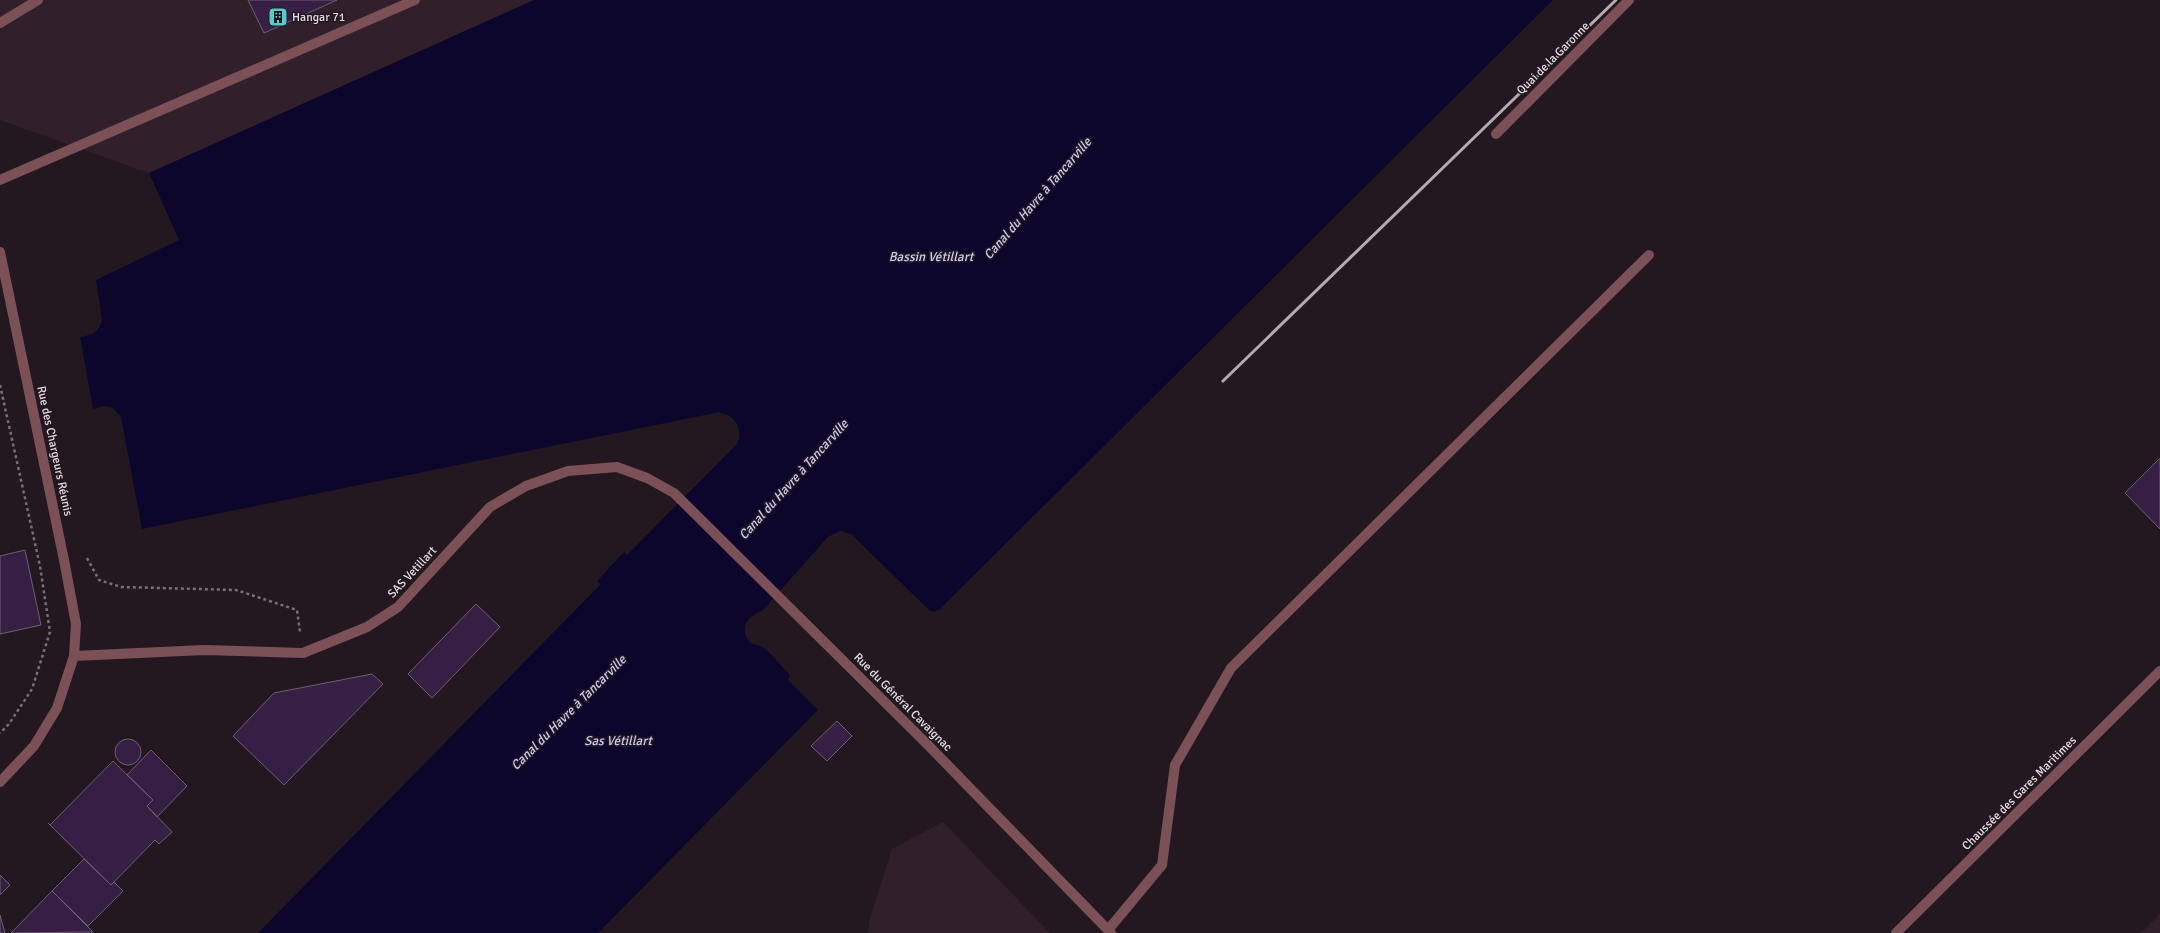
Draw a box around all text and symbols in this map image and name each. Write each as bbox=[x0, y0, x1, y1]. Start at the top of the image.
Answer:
building icon: Hangar 71 bbox=[267, 6, 289, 28]
place label: Hangar 71 bbox=[292, 10, 345, 25]
street label: Quai de la Garonne bbox=[1514, 19, 1593, 98]
water label: Canal du Havre à Tancarville bbox=[980, 133, 1096, 263]
water label: Bassin Vétillart bbox=[889, 249, 975, 265]
street label: Rue des Chargeurs Réunis bbox=[33, 385, 76, 517]
water label: Canal du Havre à Tancarville bbox=[736, 415, 853, 543]
street label: SAS Vetillart bbox=[385, 543, 440, 601]
street label: Rue du Général Cavaignac bbox=[850, 650, 955, 755]
water label: Canal du Havre à Tancarville bbox=[508, 651, 631, 774]
water label: Sas Vétillart bbox=[584, 733, 653, 749]
street label: Chaussée des Gares Maritimes bbox=[1959, 733, 2080, 854]

